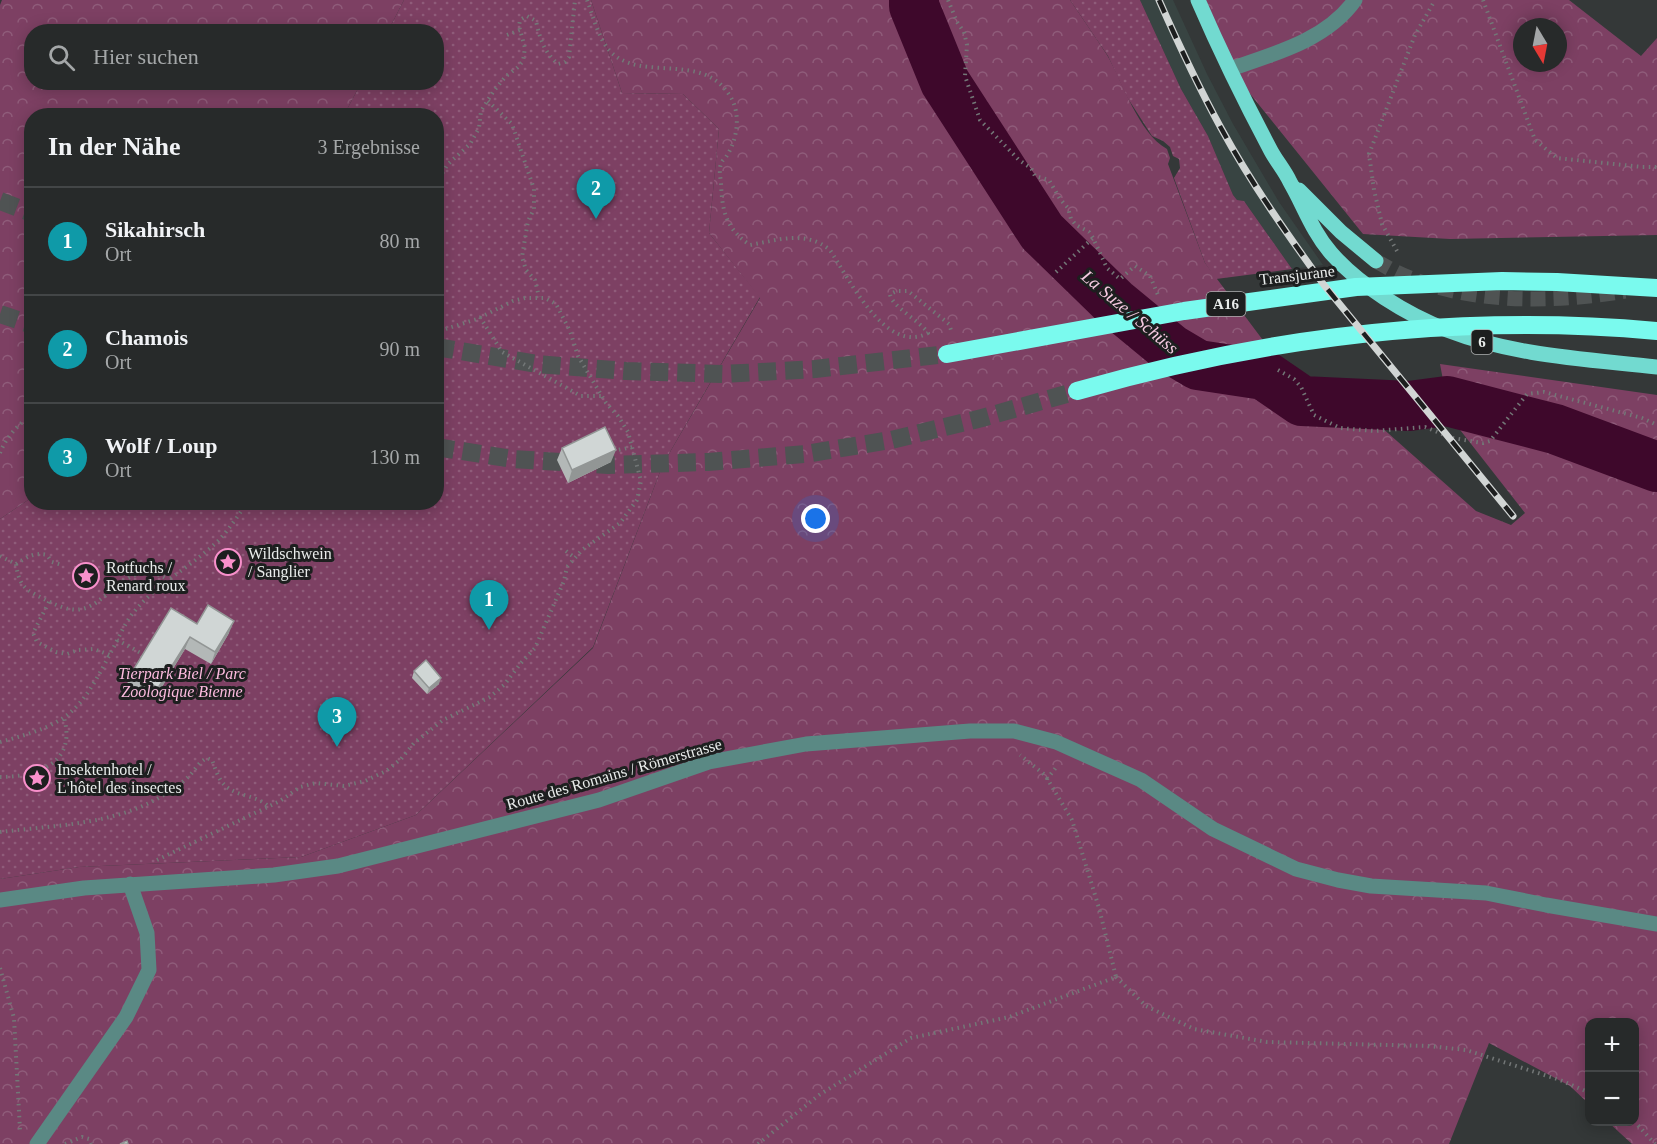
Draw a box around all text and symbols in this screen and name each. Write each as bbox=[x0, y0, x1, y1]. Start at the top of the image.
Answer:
north arrow bbox=[1513, 18, 1567, 72]
search box bbox=[24, 24, 444, 90]
icon: search bbox=[45, 41, 78, 74]
text: Hier suchen bbox=[93, 44, 199, 69]
text: In der Nähe bbox=[48, 132, 180, 161]
text: 3 Ergebnisse bbox=[318, 136, 420, 158]
pin: 2 bbox=[576, 170, 616, 219]
text: Sikahirsch bbox=[105, 217, 205, 242]
text: 1 bbox=[63, 230, 73, 252]
text: 80 m bbox=[379, 230, 420, 252]
text: Ort bbox=[105, 243, 132, 265]
street label: Transjurane bbox=[1258, 262, 1336, 289]
water label: La Suze / Schüss bbox=[1077, 265, 1182, 358]
road number: A16 bbox=[1206, 292, 1246, 316]
text: Chamois bbox=[105, 325, 188, 350]
road number: 6 bbox=[1472, 330, 1492, 354]
text: 2 bbox=[63, 338, 73, 360]
text: 90 m bbox=[379, 338, 420, 360]
text: Ort bbox=[105, 351, 132, 373]
text: Wolf / Loup bbox=[105, 433, 217, 458]
text: 3 bbox=[63, 446, 73, 468]
text: 130 m bbox=[369, 446, 420, 468]
text: Ort bbox=[105, 459, 132, 481]
your location bbox=[801, 504, 830, 533]
place label: Wildschwein / Sanglier bbox=[248, 545, 332, 581]
place icon: Wildschwein / Sanglier bbox=[213, 547, 243, 577]
place label: Rotfuchs / Renard roux bbox=[106, 559, 186, 594]
place icon: Rotfuchs / Renard roux bbox=[71, 561, 101, 591]
pin: 1 bbox=[470, 580, 508, 630]
park label: Tierpark Biel / Parc Zoologique Bienne bbox=[118, 665, 246, 701]
pin: 3 bbox=[318, 698, 356, 747]
street label: Route des Romains / Römerstrasse bbox=[504, 735, 724, 813]
place label: Insektenhotel / L'hôtel des insectes bbox=[57, 761, 182, 796]
place icon: Insektenhotel / L'hôtel des insectes bbox=[22, 763, 52, 793]
map controls bbox=[1585, 1018, 1639, 1126]
button: + bbox=[1585, 1018, 1639, 1072]
button: − bbox=[1585, 1072, 1639, 1126]

